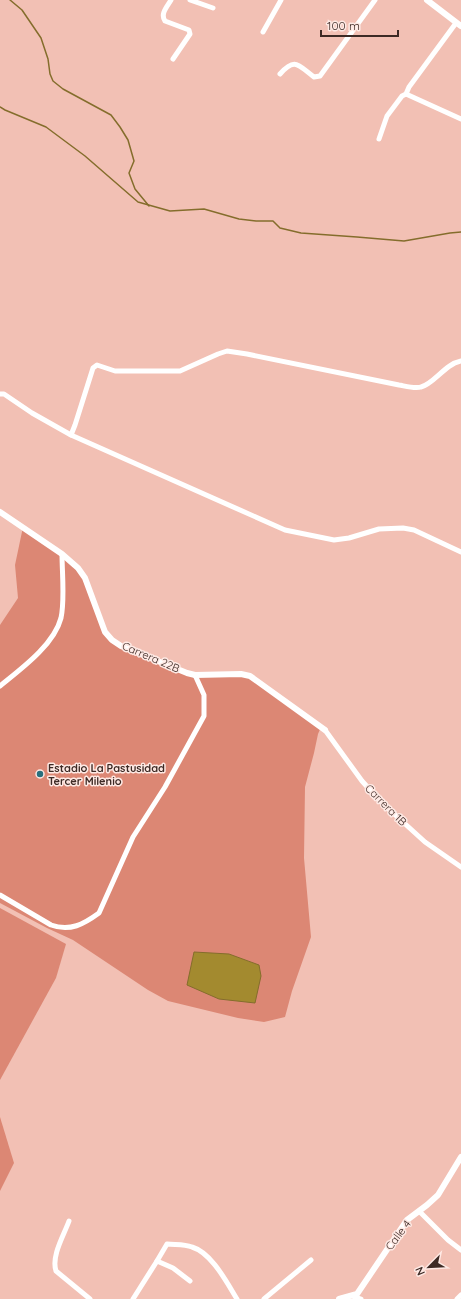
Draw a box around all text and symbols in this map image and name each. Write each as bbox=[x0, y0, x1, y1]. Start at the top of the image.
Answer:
scale bar bbox=[321, 12, 398, 38]
text: 100 m bbox=[327, 18, 360, 33]
street label: Carrera 22B bbox=[120, 639, 182, 675]
place label: Estadio La Pastusidad Tercer Milenio bbox=[48, 761, 165, 788]
marker: Estadio La Pastusidad Tercer Milenio bbox=[35, 769, 45, 779]
street label: Carrera 1B bbox=[362, 781, 410, 829]
street label: Calle 4 bbox=[382, 1217, 414, 1253]
north arrow bbox=[409, 1247, 449, 1287]
text: N bbox=[412, 1265, 428, 1278]

